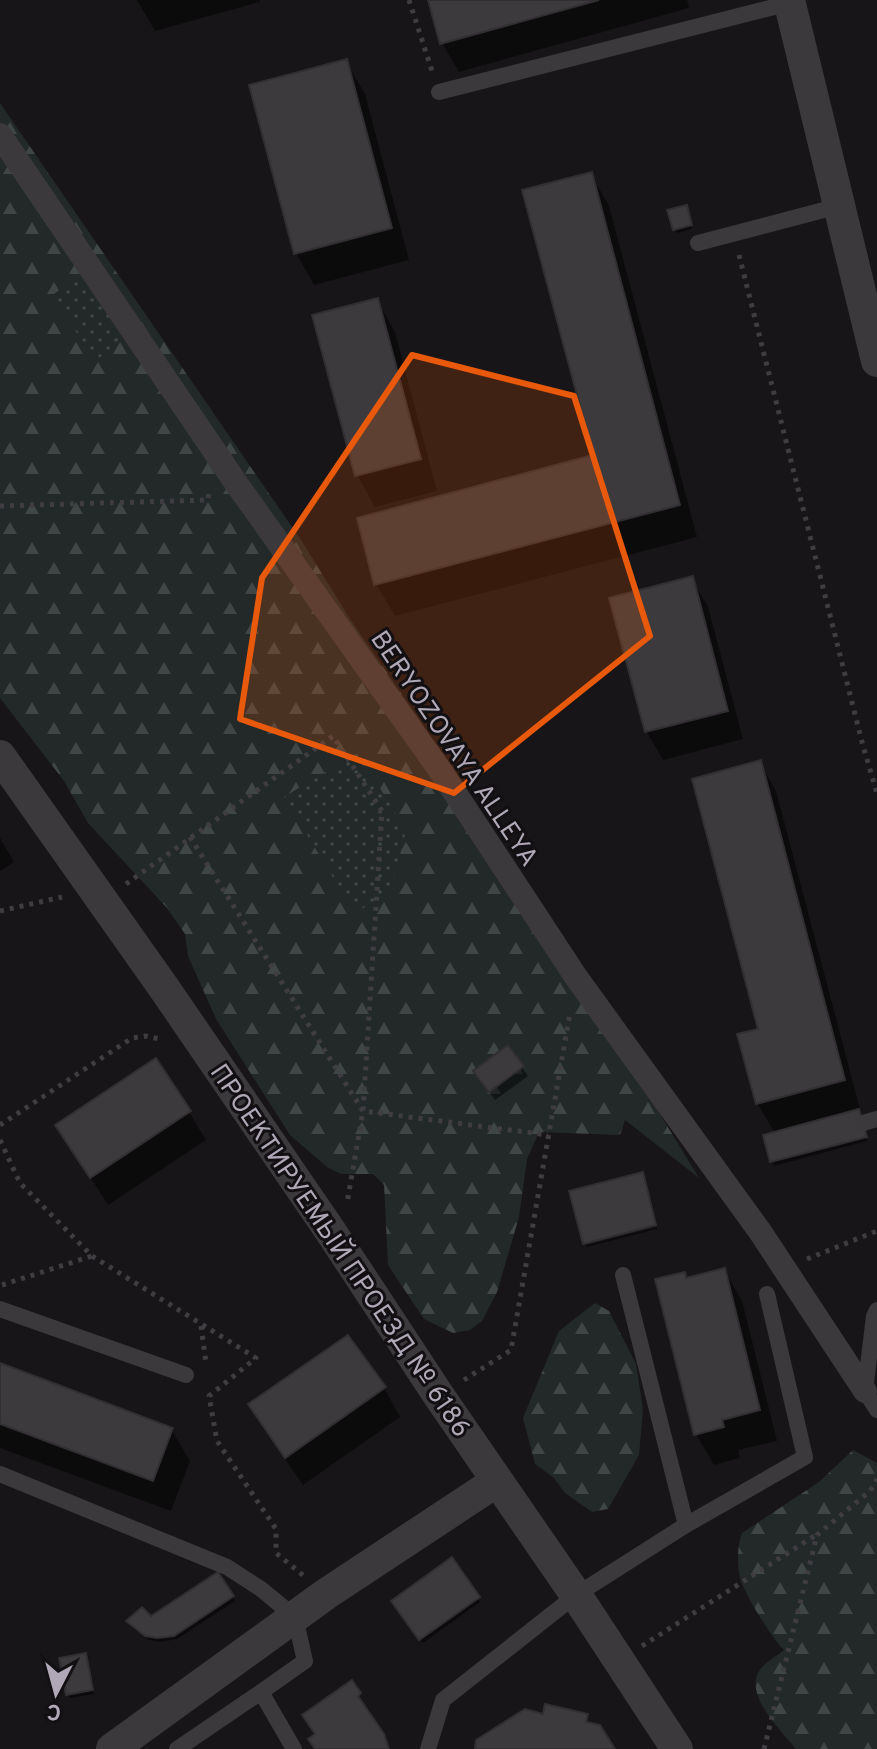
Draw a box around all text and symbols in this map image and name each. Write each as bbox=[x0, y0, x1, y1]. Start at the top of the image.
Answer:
street label: BERYOZOVAYA ALLEYA bbox=[362, 625, 544, 874]
street label: ПРОЕКТИРУЕМЫЙ ПРОЕЗД № 6186 bbox=[201, 1057, 478, 1444]
north arrow bbox=[16, 1653, 96, 1733]
text: С bbox=[46, 1696, 63, 1725]

